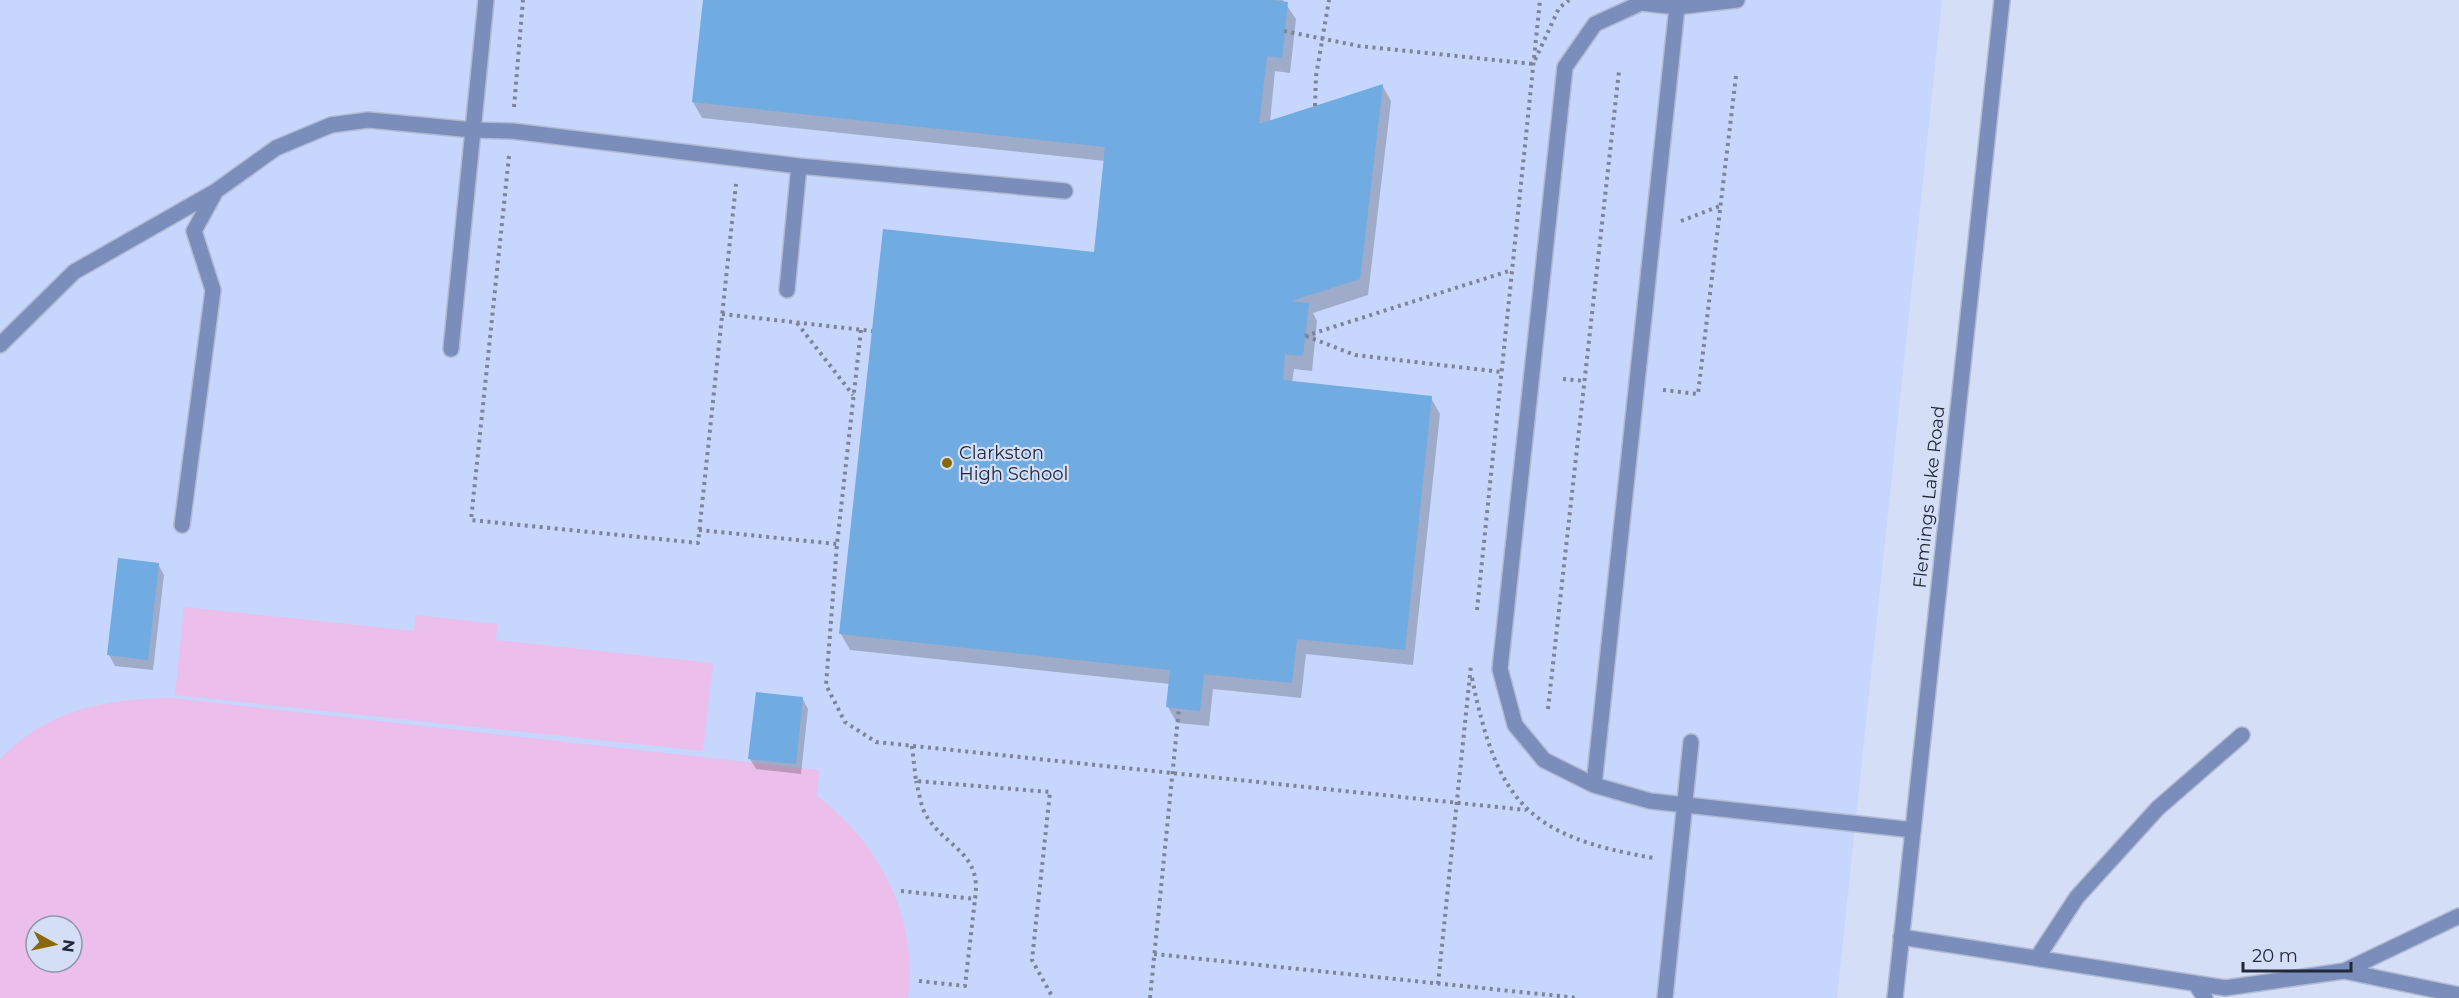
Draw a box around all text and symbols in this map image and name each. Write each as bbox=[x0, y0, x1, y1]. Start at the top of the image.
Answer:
street label: Flemings Lake Road bbox=[1908, 405, 1950, 589]
place label: Clarkston High School bbox=[959, 442, 1068, 485]
marker: Clarkston High School bbox=[940, 456, 954, 470]
north arrow bbox=[24, 914, 84, 974]
scale bar bbox=[2243, 935, 2351, 973]
text: N bbox=[58, 938, 79, 954]
text: 20 m bbox=[2252, 945, 2298, 967]

